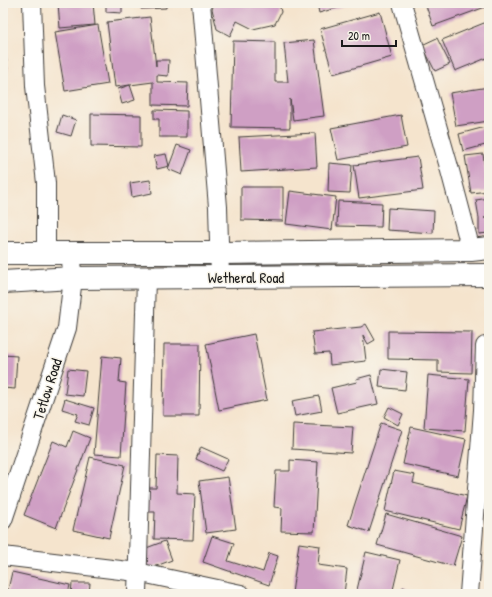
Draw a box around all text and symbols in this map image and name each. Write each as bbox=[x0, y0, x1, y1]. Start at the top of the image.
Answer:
scale bar bbox=[342, 22, 396, 48]
text: 20 m bbox=[348, 27, 370, 44]
street label: Wetheral Road bbox=[208, 267, 284, 288]
street label: Tetlow Road bbox=[27, 356, 67, 422]

